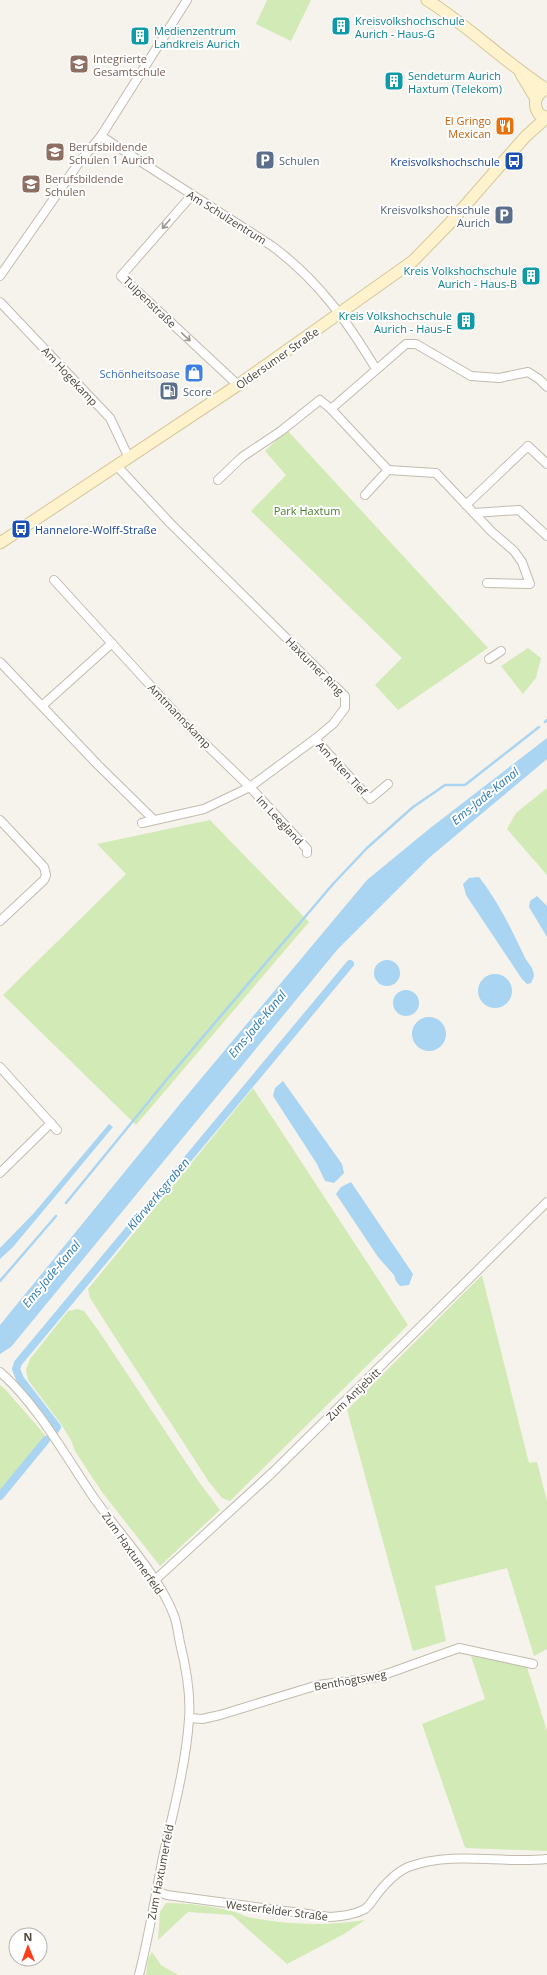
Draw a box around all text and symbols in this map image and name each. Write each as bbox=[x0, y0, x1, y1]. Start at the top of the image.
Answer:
place label: Kreisvolkshochschule Aurich - Haus-G bbox=[355, 13, 465, 41]
building icon: Kreisvolkshochschule Aurich - Haus-G bbox=[330, 15, 352, 37]
place label: Medienzentrum Landkreis Aurich bbox=[154, 23, 240, 51]
building icon: Medienzentrum Landkreis Aurich bbox=[129, 25, 151, 47]
place label: Integrierte Gesamtschule bbox=[93, 51, 166, 79]
school or university icon: Integrierte Gesamtschule bbox=[68, 53, 90, 75]
place label: Sendeturm Aurich Haxtum (Telekom) bbox=[408, 68, 502, 96]
building icon: Sendeturm Aurich Haxtum (Telekom) bbox=[383, 70, 405, 92]
place label: El Gringo Mexican bbox=[445, 113, 491, 141]
restaurant icon: El Gringo Mexican bbox=[494, 115, 516, 137]
place label: Berufsbildende Schulen 1 Aurich bbox=[69, 139, 155, 167]
school or university icon: Berufsbildende Schulen 1 Aurich bbox=[44, 141, 66, 163]
parking icon: Schulen bbox=[254, 149, 276, 171]
bus stop icon: Kreisvolkshochschule bbox=[503, 150, 525, 172]
place label: Schulen bbox=[279, 153, 320, 168]
place label: Kreisvolkshochschule bbox=[390, 154, 500, 169]
place label: Berufsbildende Schulen bbox=[45, 171, 123, 199]
school or university icon: Berufsbildende Schulen bbox=[20, 173, 42, 195]
street label: Am Schulzentrum bbox=[184, 187, 270, 247]
place label: Kreisvolkshochschule Aurich bbox=[380, 202, 490, 230]
parking icon: Kreisvolkshochschule Aurich bbox=[493, 204, 515, 226]
one-way arrow bbox=[162, 219, 171, 229]
place label: Kreis Volkshochschule Aurich - Haus-B bbox=[403, 263, 517, 291]
building icon: Kreis Volkshochschule Aurich - Haus-B bbox=[520, 265, 542, 287]
street label: Tulpenstraße bbox=[120, 273, 180, 331]
place label: Kreis Volkshochschule Aurich - Haus-E bbox=[338, 308, 452, 336]
building icon: Kreis Volkshochschule Aurich - Haus-E bbox=[455, 310, 477, 332]
street label: Oldersumer Straße bbox=[233, 324, 321, 392]
one-way arrow bbox=[181, 332, 191, 342]
street label: Am Hogekamp bbox=[39, 343, 101, 409]
shop icon: Schönheitsoase bbox=[183, 362, 205, 384]
place label: Schönheitsoase bbox=[100, 366, 180, 381]
fuel station icon: Score bbox=[158, 380, 180, 402]
place label: Score bbox=[183, 384, 212, 399]
park label: Park Haxtum bbox=[274, 503, 340, 518]
bus stop icon: Hannelore-Wolff-Straße bbox=[10, 518, 32, 540]
place label: Hannelore-Wolff-Straße bbox=[35, 522, 157, 537]
street label: Haxtumer Ring bbox=[283, 634, 347, 698]
street label: Amtmannskamp bbox=[145, 680, 215, 752]
street label: Am Alten Tief bbox=[313, 738, 372, 799]
water label: Ems-Jade-Kanal bbox=[448, 763, 523, 829]
street label: Im Leegland bbox=[253, 792, 307, 848]
water label: Ems-Jade-Kanal bbox=[224, 986, 291, 1061]
water label: Klärwerksgraben bbox=[123, 1154, 193, 1234]
water label: Ems-Jade-Kanal bbox=[18, 1236, 85, 1311]
street label: Zum Antjebitt bbox=[323, 1364, 383, 1424]
street label: Zum Haxtumerfeld bbox=[99, 1509, 167, 1597]
street label: Benthögtsweg bbox=[313, 1666, 387, 1694]
street label: Zum Haxtumerfeld bbox=[143, 1823, 177, 1921]
street label: Westerfelder Straße bbox=[225, 1896, 329, 1924]
north arrow bbox=[8, 1927, 48, 1967]
text: N bbox=[23, 1929, 32, 1944]

